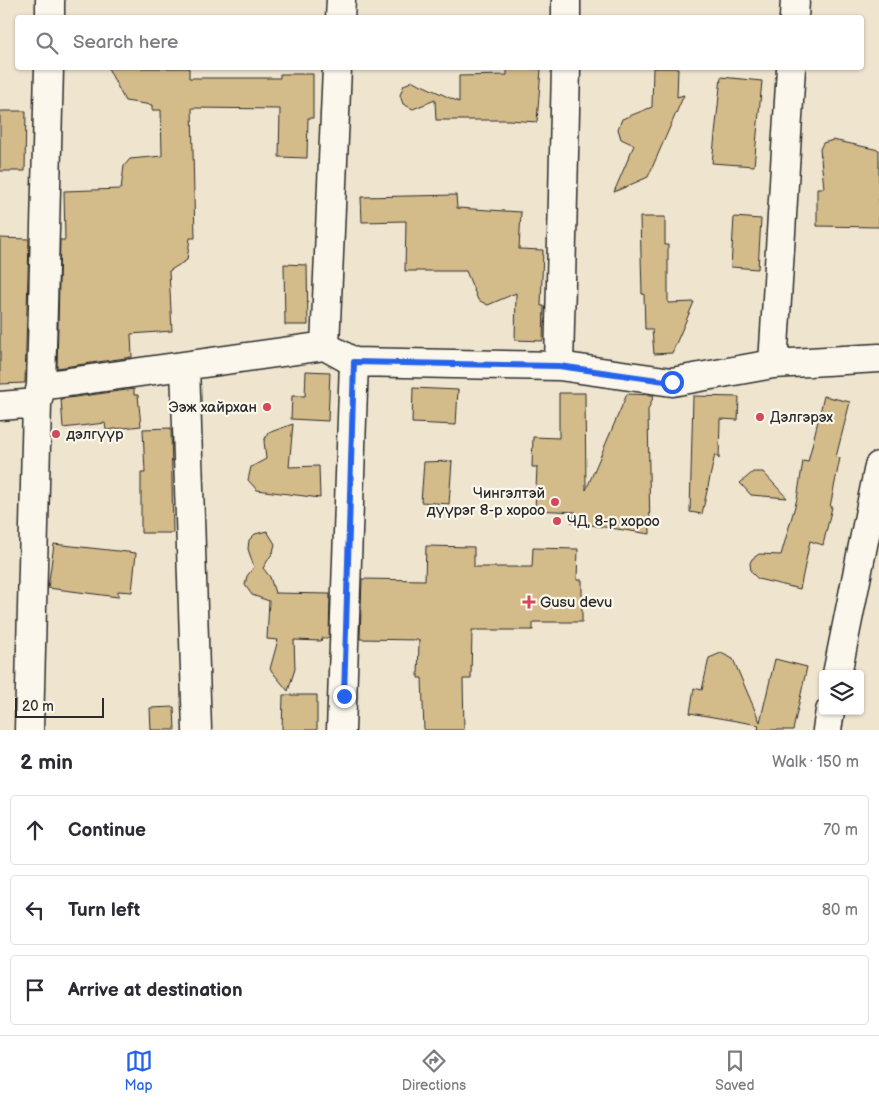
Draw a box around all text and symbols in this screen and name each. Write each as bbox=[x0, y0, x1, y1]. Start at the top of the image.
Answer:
search box bbox=[15, 15, 864, 70]
icon: search bbox=[33, 29, 61, 57]
text: Search here bbox=[73, 31, 178, 54]
route start bbox=[661, 371, 684, 394]
place label: Ээж хайрхан bbox=[169, 398, 257, 417]
marker: Ээж хайрхан bbox=[261, 401, 273, 413]
place label: Дэлгэрэх bbox=[770, 408, 833, 427]
marker: Дэлгэрэх bbox=[754, 411, 766, 423]
place label: дэлгүүр bbox=[66, 425, 124, 444]
marker: дэлгүүр bbox=[50, 428, 62, 440]
place label: Чингэлтэй дүүрэг 8-р хороо bbox=[427, 484, 545, 520]
marker: Чингэлтэй дүүрэг 8-р хороо bbox=[549, 496, 561, 508]
place label: ЧД, 8-р хороо bbox=[567, 512, 660, 531]
marker: ЧД, 8-р хороо bbox=[551, 515, 563, 527]
place label: Gusu devu bbox=[540, 593, 612, 612]
marker: Gusu devu bbox=[522, 595, 536, 609]
map controls bbox=[819, 670, 864, 715]
button: layers bbox=[819, 670, 864, 715]
route end bbox=[333, 685, 356, 708]
scale bar bbox=[15, 695, 104, 718]
text: 20 m bbox=[22, 698, 54, 715]
text: 2 min bbox=[20, 750, 73, 775]
text: Walk · 150 m bbox=[772, 753, 859, 772]
icon: ahead bbox=[21, 816, 49, 844]
text: Continue bbox=[68, 819, 146, 842]
text: 70 m bbox=[823, 821, 858, 840]
icon: left bbox=[21, 896, 49, 924]
text: Turn left bbox=[68, 899, 140, 922]
text: 80 m bbox=[822, 901, 858, 920]
icon: arrive bbox=[21, 976, 49, 1004]
text: Arrive at destination bbox=[68, 979, 243, 1002]
tab: Map bbox=[125, 1047, 153, 1094]
tab: Directions bbox=[402, 1047, 466, 1094]
tab: Saved bbox=[715, 1047, 754, 1094]

